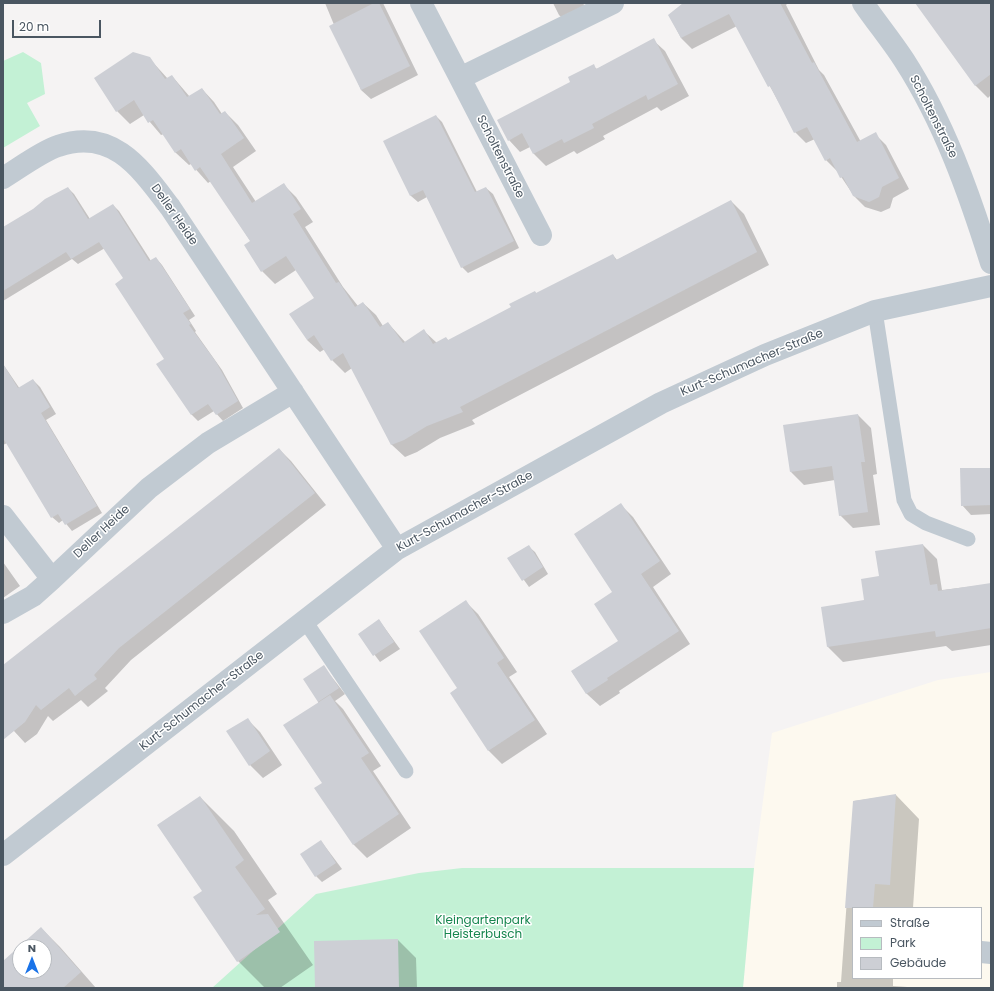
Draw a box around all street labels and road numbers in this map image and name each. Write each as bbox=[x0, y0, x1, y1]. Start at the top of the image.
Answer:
street label: Scholtenstraße bbox=[906, 73, 960, 161]
street label: Scholtenstraße bbox=[473, 113, 527, 201]
street label: Deller Heide bbox=[148, 182, 200, 248]
street label: Kurt-Schumacher-Straße bbox=[678, 326, 826, 400]
street label: Kurt-Schumacher-Straße bbox=[394, 468, 536, 556]
street label: Deller Heide bbox=[71, 502, 133, 562]
street label: Kurt-Schumacher-Straße bbox=[137, 648, 267, 754]

